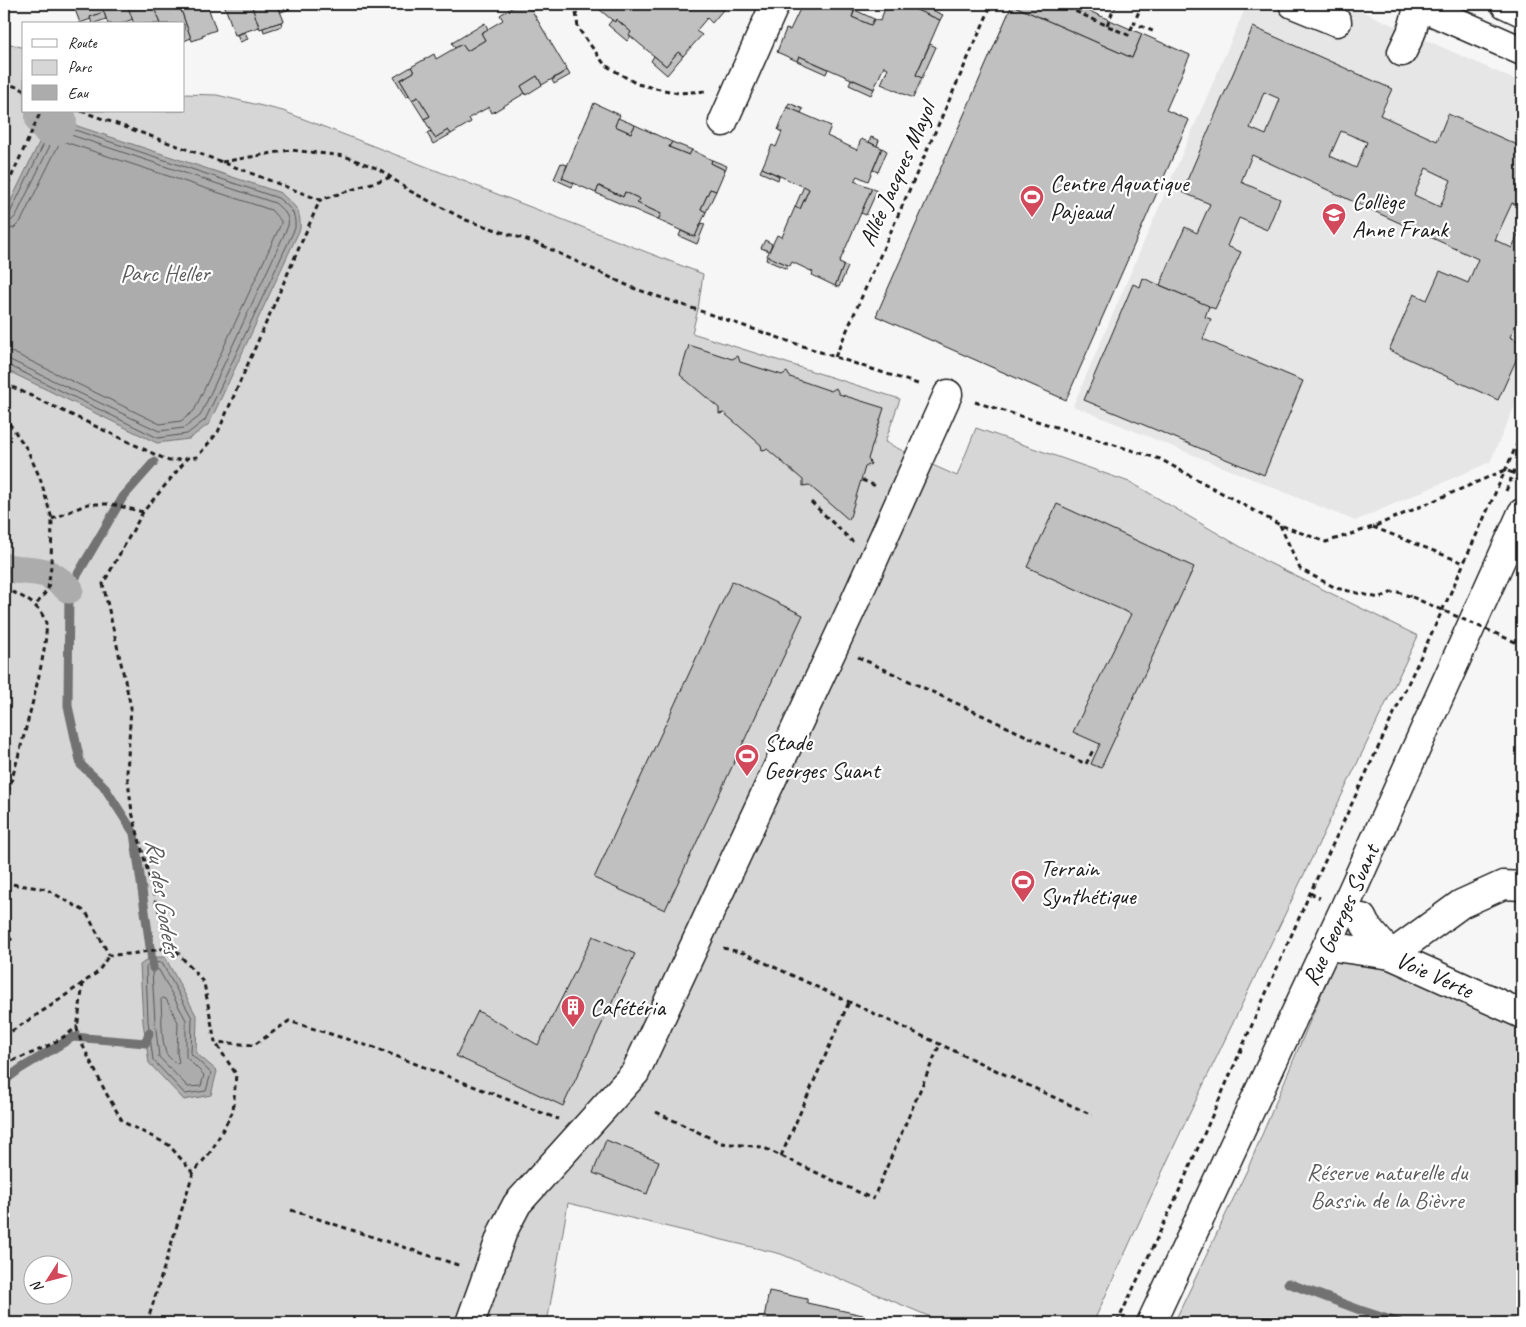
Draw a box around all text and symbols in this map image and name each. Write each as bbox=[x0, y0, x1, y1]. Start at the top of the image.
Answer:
legend bbox=[22, 22, 185, 112]
text: Route bbox=[68, 34, 98, 53]
text: Parc bbox=[68, 58, 92, 77]
text: Eau bbox=[68, 84, 89, 103]
street label: Allée Jacques Mayol bbox=[852, 94, 944, 251]
place label: Centre Aquatique Pajeaud bbox=[1050, 168, 1191, 226]
sports icon: Centre Aquatique Pajeaud bbox=[1019, 184, 1045, 218]
place label: Collège Anne Frank bbox=[1352, 186, 1450, 244]
school or university icon: Collège Anne Frank bbox=[1321, 202, 1347, 236]
park label: Parc Heller bbox=[120, 258, 212, 288]
place label: Stade Georges Suant bbox=[764, 727, 881, 785]
sports icon: Stade Georges Suant bbox=[734, 743, 760, 777]
water label: Ru des Godets bbox=[138, 837, 189, 961]
street label: Rue Georges Suant bbox=[1295, 838, 1387, 990]
place label: Terrain Synthétique bbox=[1040, 853, 1138, 911]
sports icon: Terrain Synthétique bbox=[1010, 869, 1036, 903]
street label: Voie Verte bbox=[1392, 944, 1480, 1006]
place label: Cafétéria bbox=[590, 992, 667, 1022]
building icon: Cafétéria bbox=[560, 994, 586, 1028]
park label: Réserve naturelle du Bassin de la Bièvre bbox=[1307, 1157, 1470, 1215]
north arrow bbox=[22, 1254, 72, 1304]
text: N bbox=[27, 1277, 47, 1296]

